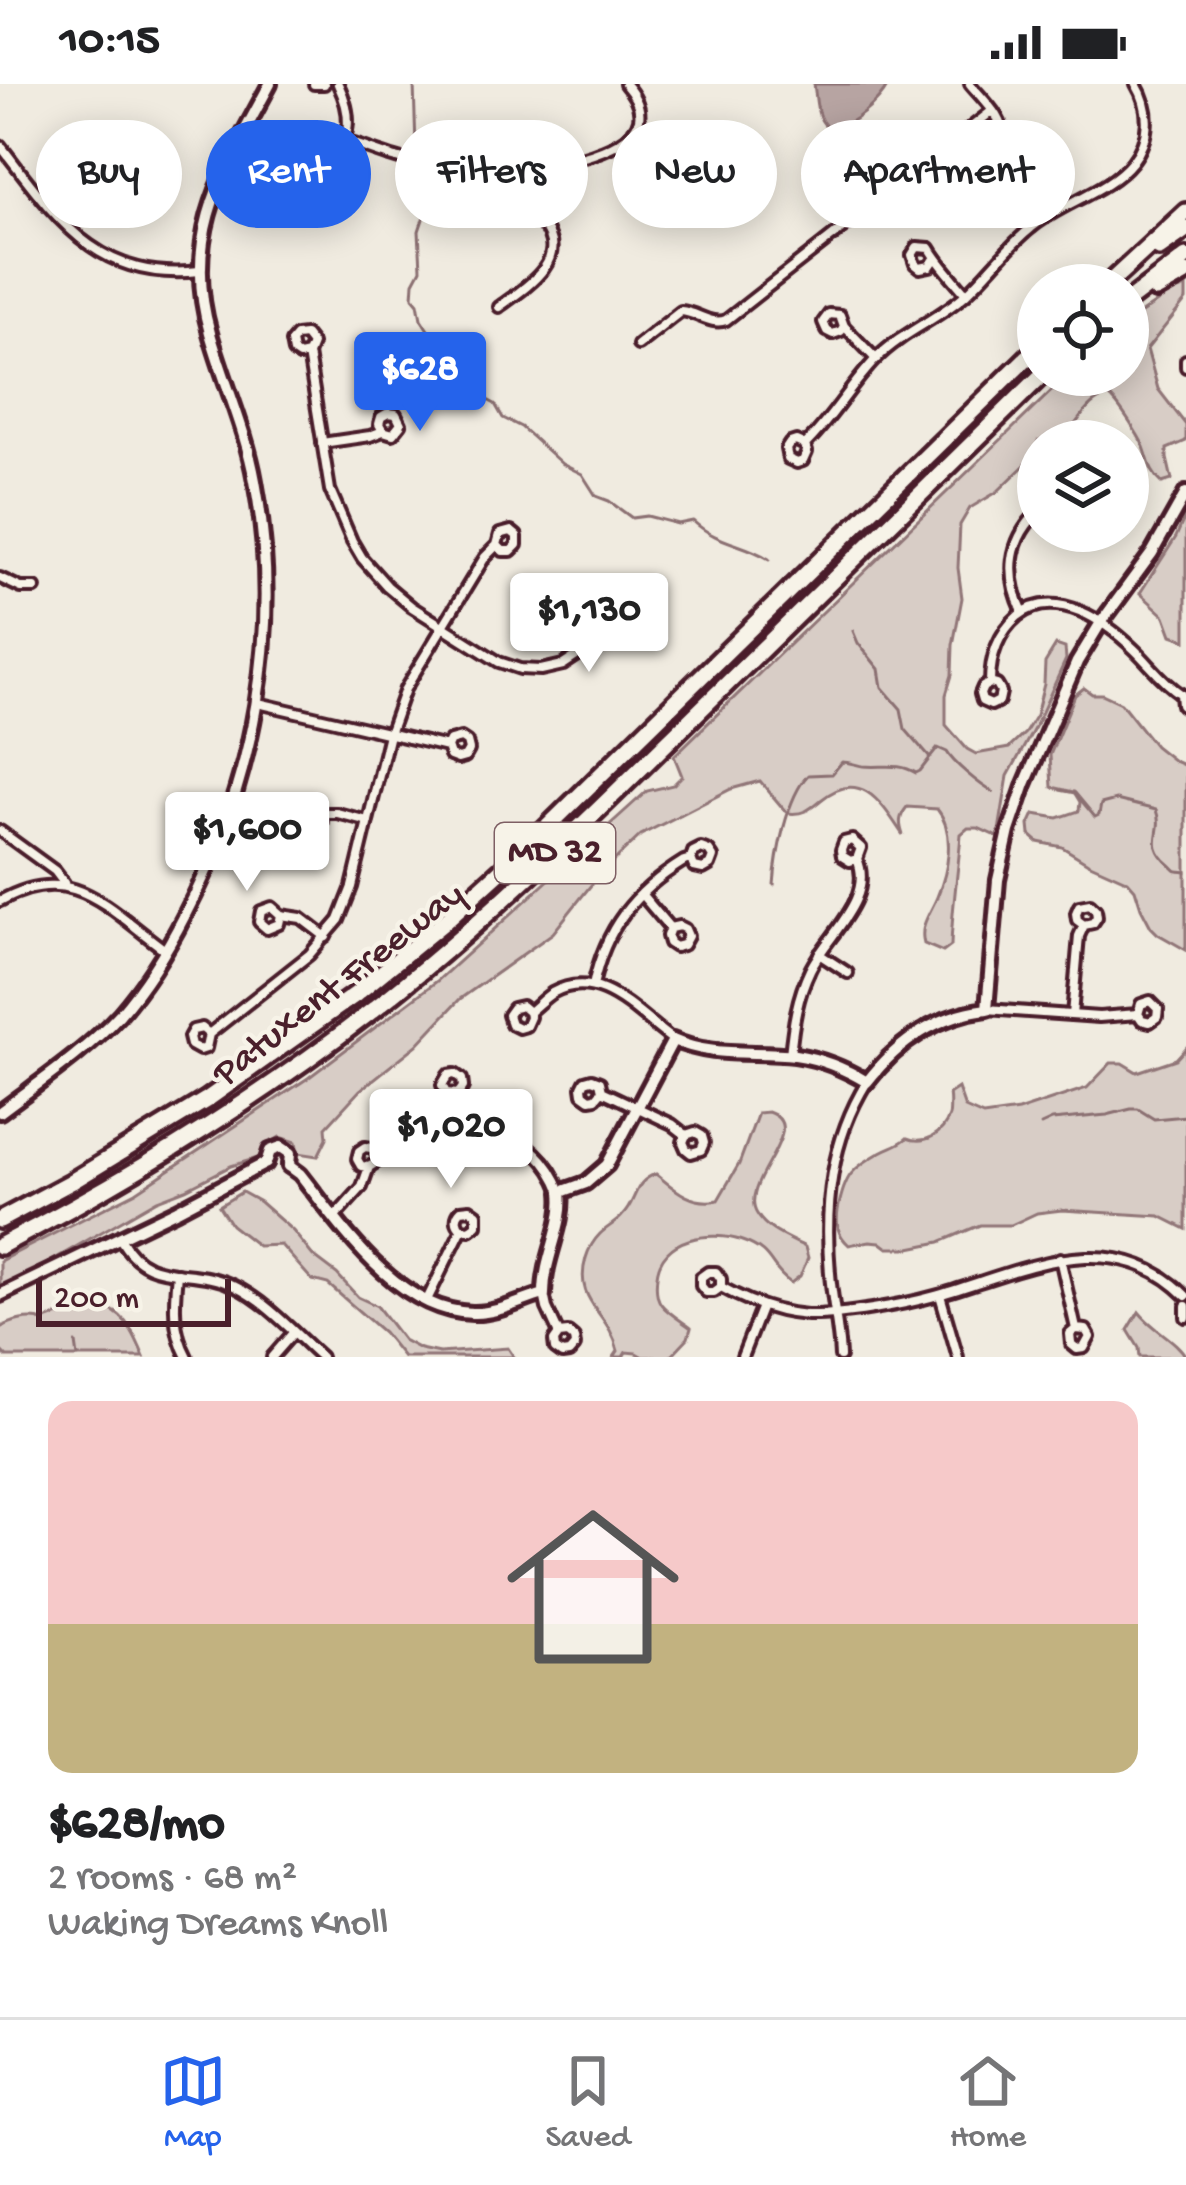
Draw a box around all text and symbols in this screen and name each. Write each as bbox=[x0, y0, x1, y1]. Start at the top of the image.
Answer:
text: 10:15 bbox=[60, 16, 160, 69]
chip: Buy bbox=[36, 120, 182, 228]
chip: Rent bbox=[206, 120, 371, 228]
chip: Filters bbox=[395, 120, 588, 228]
chip: New bbox=[612, 120, 777, 228]
chip: Apartment bbox=[801, 120, 1075, 228]
map controls bbox=[1017, 264, 1149, 552]
button: locate bbox=[1017, 264, 1149, 396]
pin: $628 bbox=[349, 332, 491, 434]
text: $628 bbox=[381, 348, 459, 394]
button: layers bbox=[1017, 420, 1149, 552]
pin: $1,130 bbox=[491, 573, 687, 675]
text: $1,130 bbox=[537, 589, 641, 635]
pin: $1,600 bbox=[149, 792, 345, 894]
text: $1,600 bbox=[192, 808, 302, 854]
road number: MD 32 bbox=[495, 823, 615, 883]
street label: Patuxent Freeway bbox=[203, 873, 475, 1100]
pin: $1,020 bbox=[353, 1089, 549, 1191]
text: $1,020 bbox=[397, 1105, 505, 1151]
scale bar bbox=[36, 1273, 231, 1326]
text: 200 m bbox=[54, 1281, 139, 1319]
icon: home bbox=[485, 1479, 701, 1695]
text: $628/mo bbox=[48, 1797, 225, 1857]
text: 2 rooms · 68 m² bbox=[48, 1857, 297, 1903]
text: Waking Dreams Knoll bbox=[48, 1903, 388, 1949]
tab: Map bbox=[160, 2048, 226, 2158]
tab: Saved bbox=[546, 2048, 630, 2158]
tab: Home bbox=[950, 2048, 1026, 2158]

